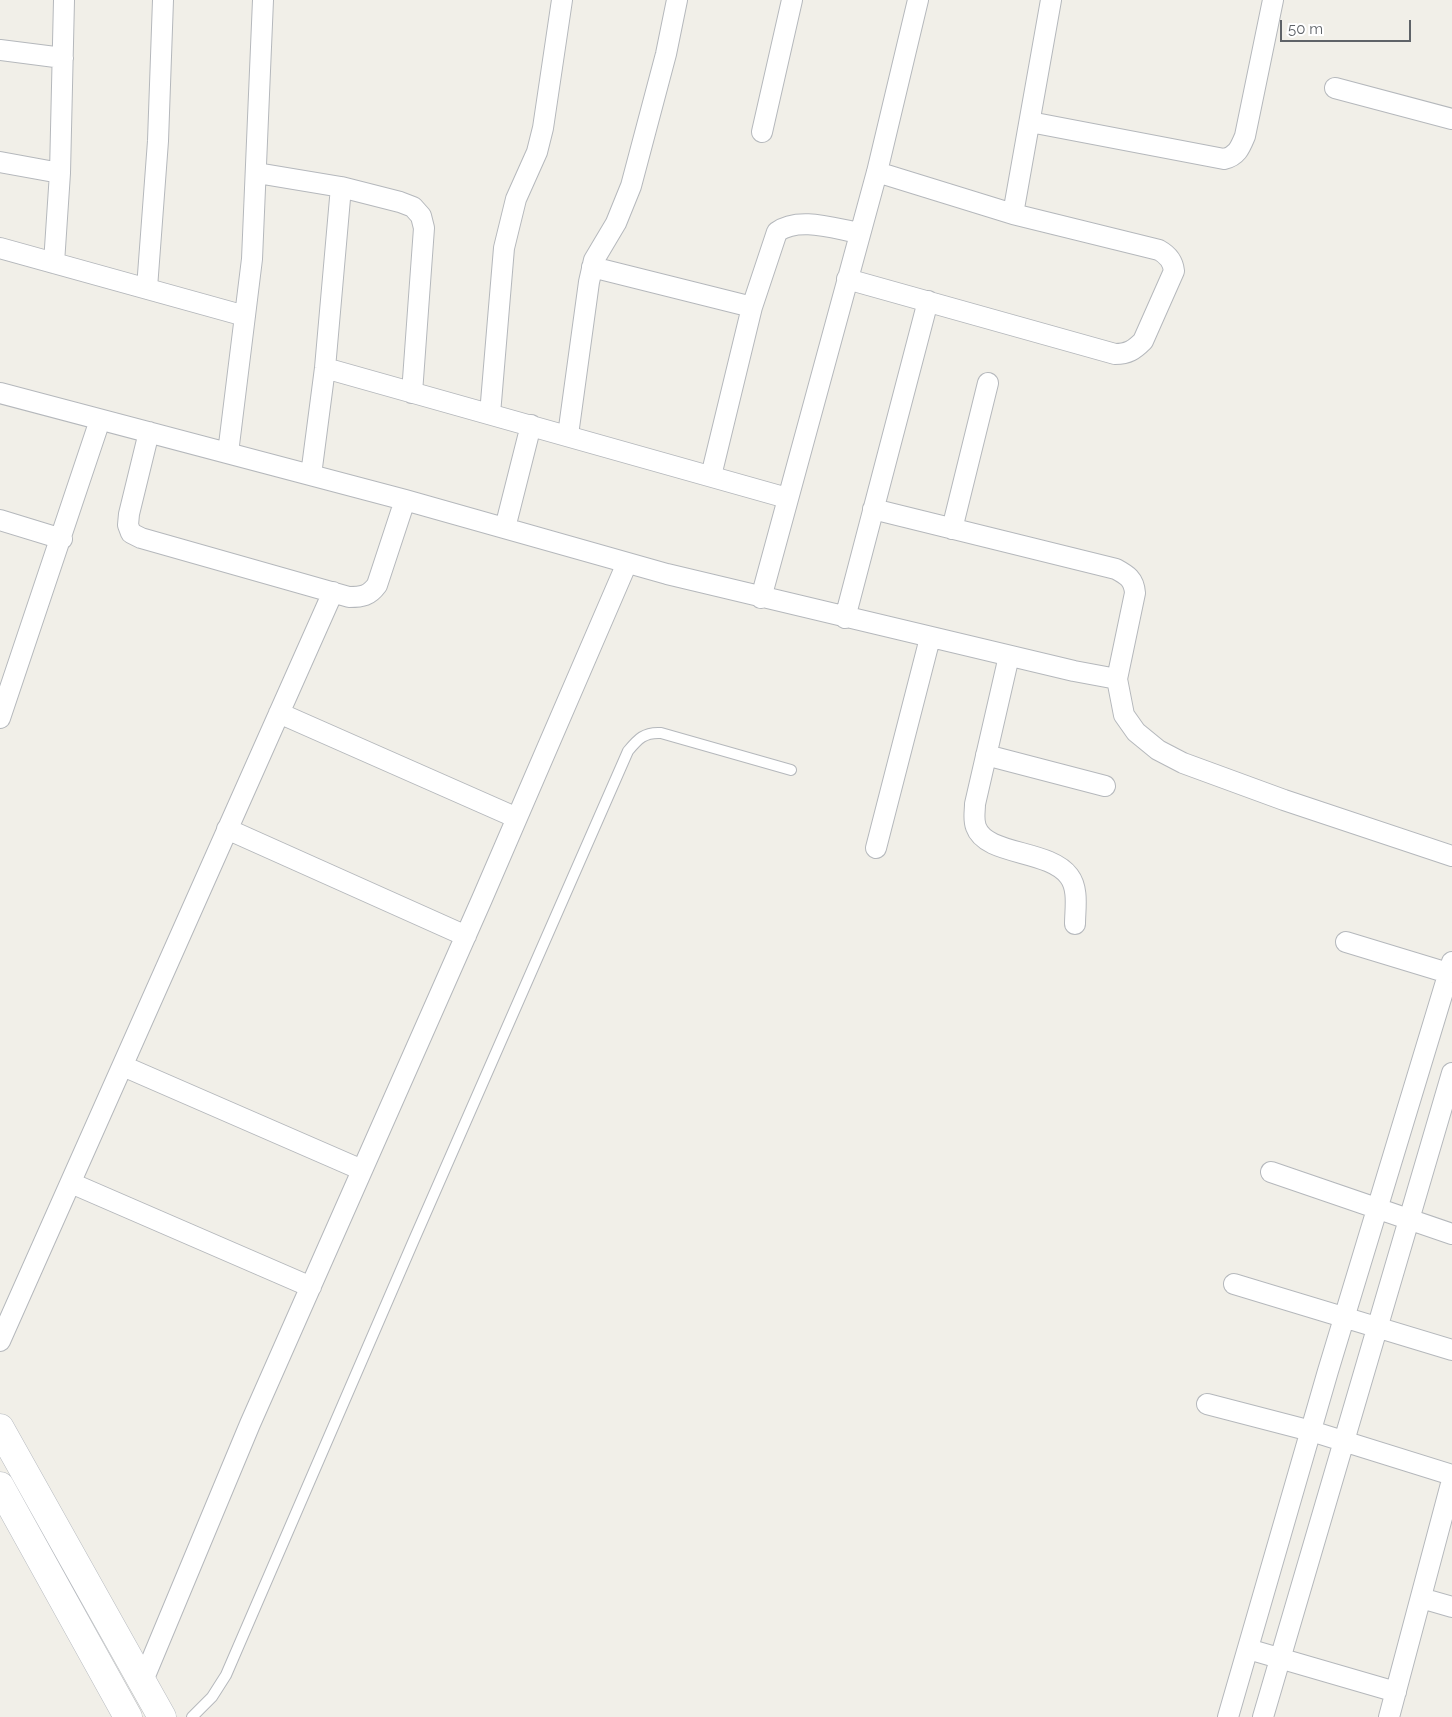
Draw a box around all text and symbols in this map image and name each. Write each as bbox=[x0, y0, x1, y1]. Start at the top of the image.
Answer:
scale bar bbox=[1282, 10, 1413, 42]
text: 50 m bbox=[1288, 20, 1323, 38]

